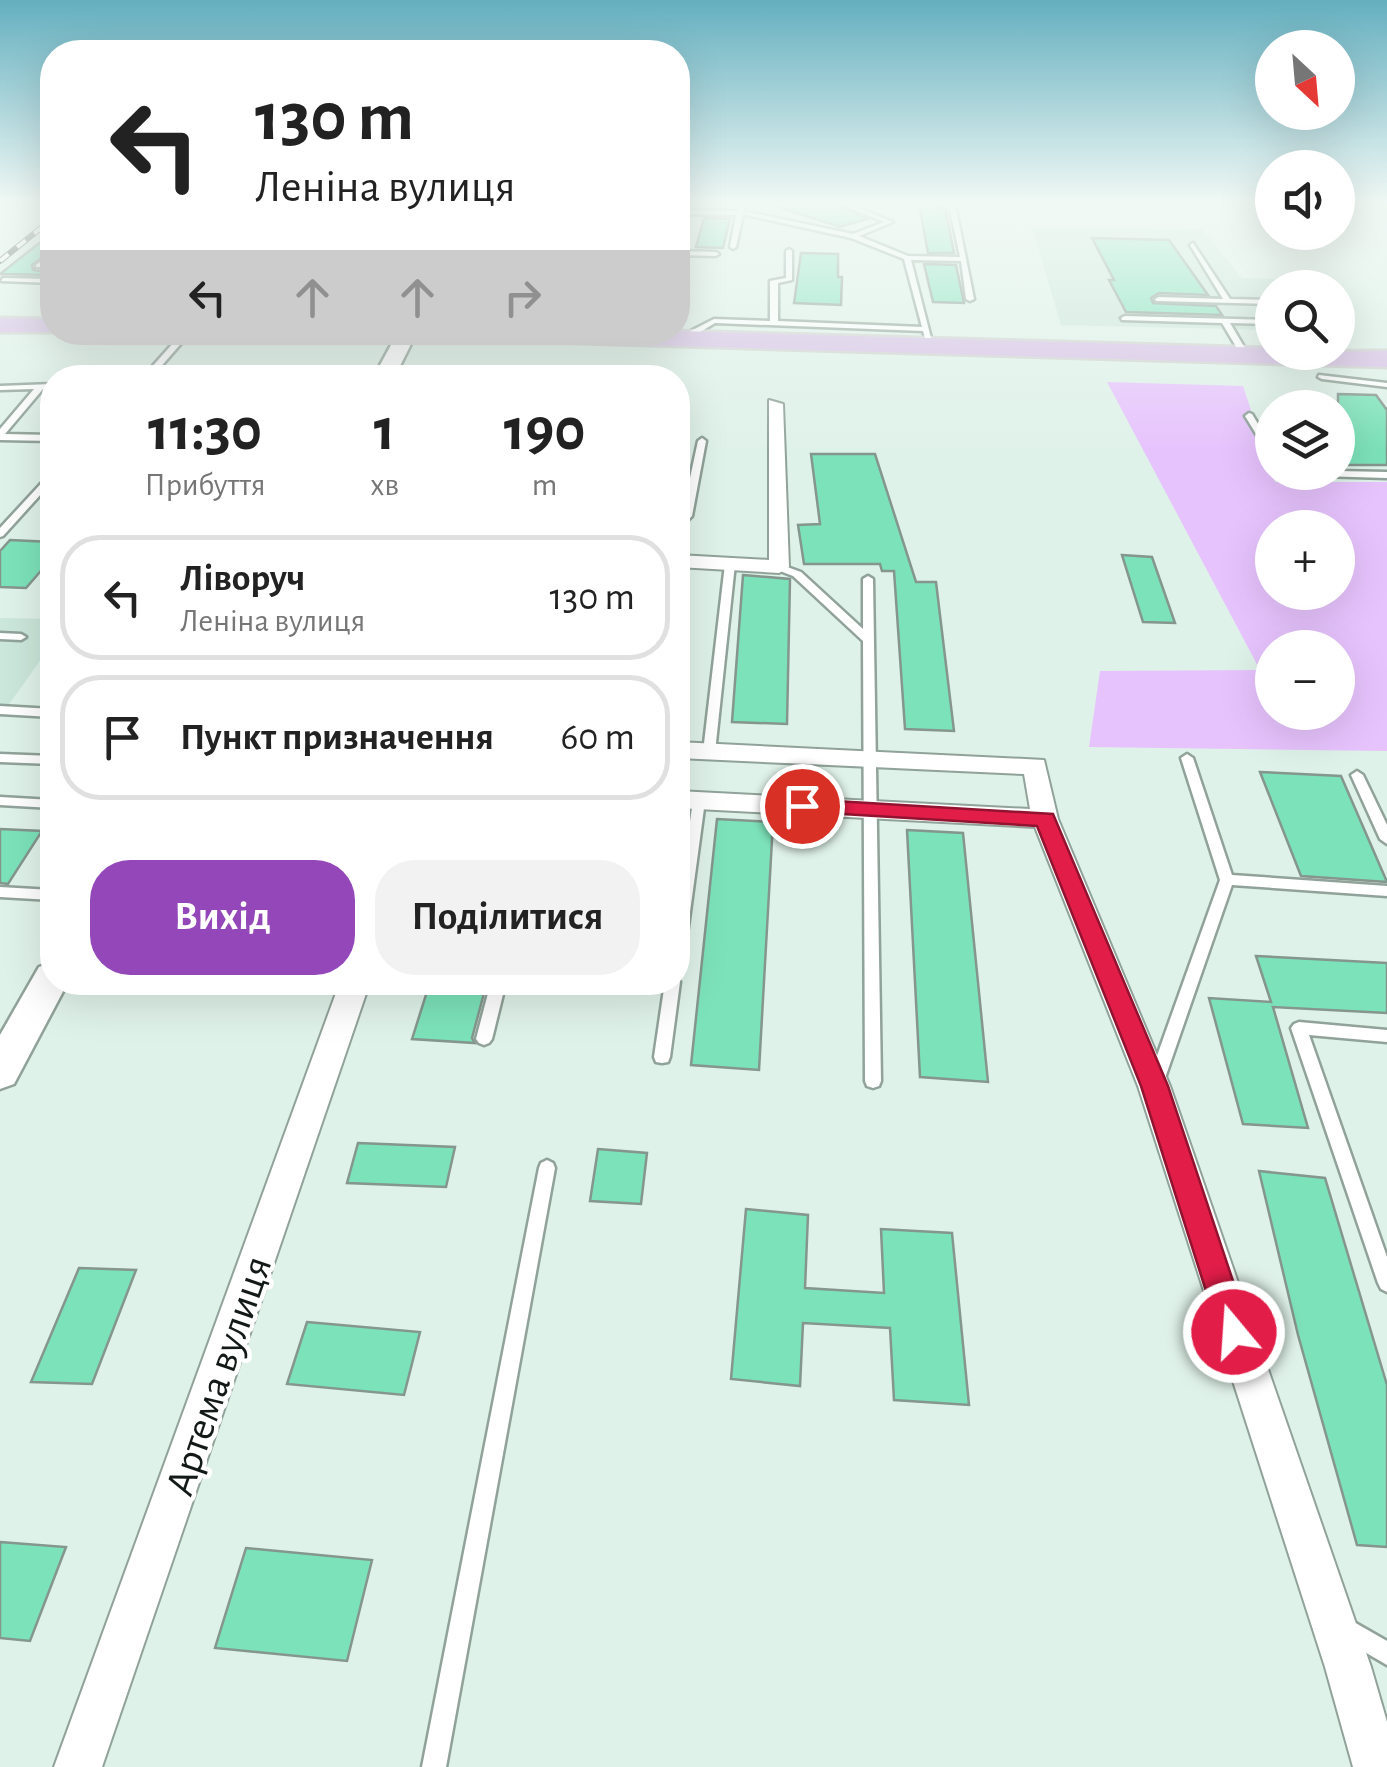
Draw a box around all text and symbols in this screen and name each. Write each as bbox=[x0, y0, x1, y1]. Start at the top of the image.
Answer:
north arrow bbox=[1255, 30, 1355, 130]
map controls bbox=[1255, 30, 1355, 730]
icon: left bbox=[90, 80, 220, 210]
text: 130 m bbox=[255, 83, 414, 153]
button: sound bbox=[1255, 150, 1355, 250]
text: Леніна вулиця bbox=[255, 165, 516, 210]
icon: left bbox=[180, 270, 235, 325]
icon: ahead bbox=[285, 270, 340, 325]
icon: ahead bbox=[390, 270, 445, 325]
icon: right bbox=[495, 270, 550, 325]
button: search bbox=[1255, 270, 1355, 370]
button: layers bbox=[1255, 390, 1355, 490]
text: 11:30 bbox=[148, 401, 262, 461]
text: 1 bbox=[374, 401, 395, 461]
text: 190 bbox=[504, 401, 586, 461]
text: Прибуття bbox=[144, 469, 266, 501]
text: хв bbox=[370, 469, 399, 501]
text: m bbox=[532, 469, 557, 501]
button: + bbox=[1255, 510, 1355, 610]
text: Ліворуч bbox=[180, 560, 305, 598]
icon: left bbox=[95, 570, 150, 625]
text: 130 m bbox=[550, 579, 635, 617]
text: Леніна вулиця bbox=[180, 605, 365, 637]
button: − bbox=[1255, 630, 1355, 730]
icon: arrive bbox=[95, 710, 150, 765]
text: Пункт призначення bbox=[180, 719, 494, 757]
text: 60 m bbox=[560, 719, 635, 757]
pin bbox=[760, 764, 845, 849]
icon: arrive bbox=[775, 779, 830, 834]
button: Вихід bbox=[90, 860, 355, 975]
button: Поділитися bbox=[375, 860, 640, 975]
street label: Артема вулиця bbox=[158, 1251, 279, 1501]
position arrow bbox=[1182, 1280, 1286, 1384]

